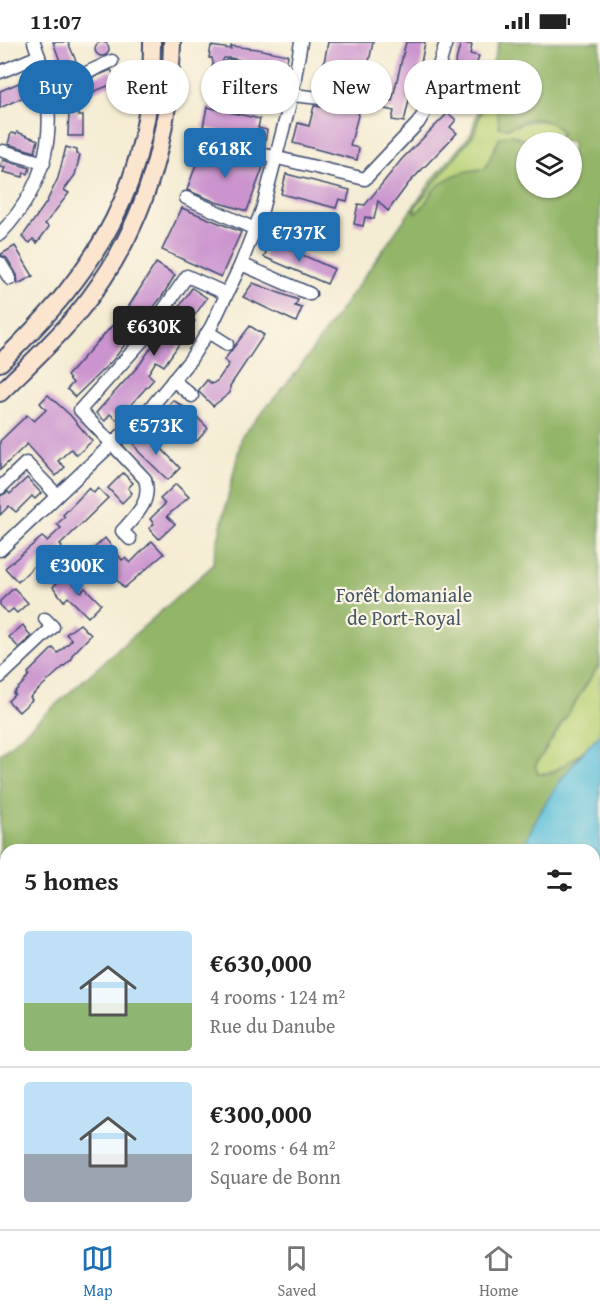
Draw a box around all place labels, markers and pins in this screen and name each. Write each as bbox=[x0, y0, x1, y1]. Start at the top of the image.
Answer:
pin: €618K bbox=[183, 128, 267, 179]
pin: €737K bbox=[257, 212, 341, 263]
pin: €630K bbox=[112, 306, 196, 357]
pin: €573K bbox=[114, 405, 198, 456]
pin: €300K bbox=[35, 545, 119, 596]

